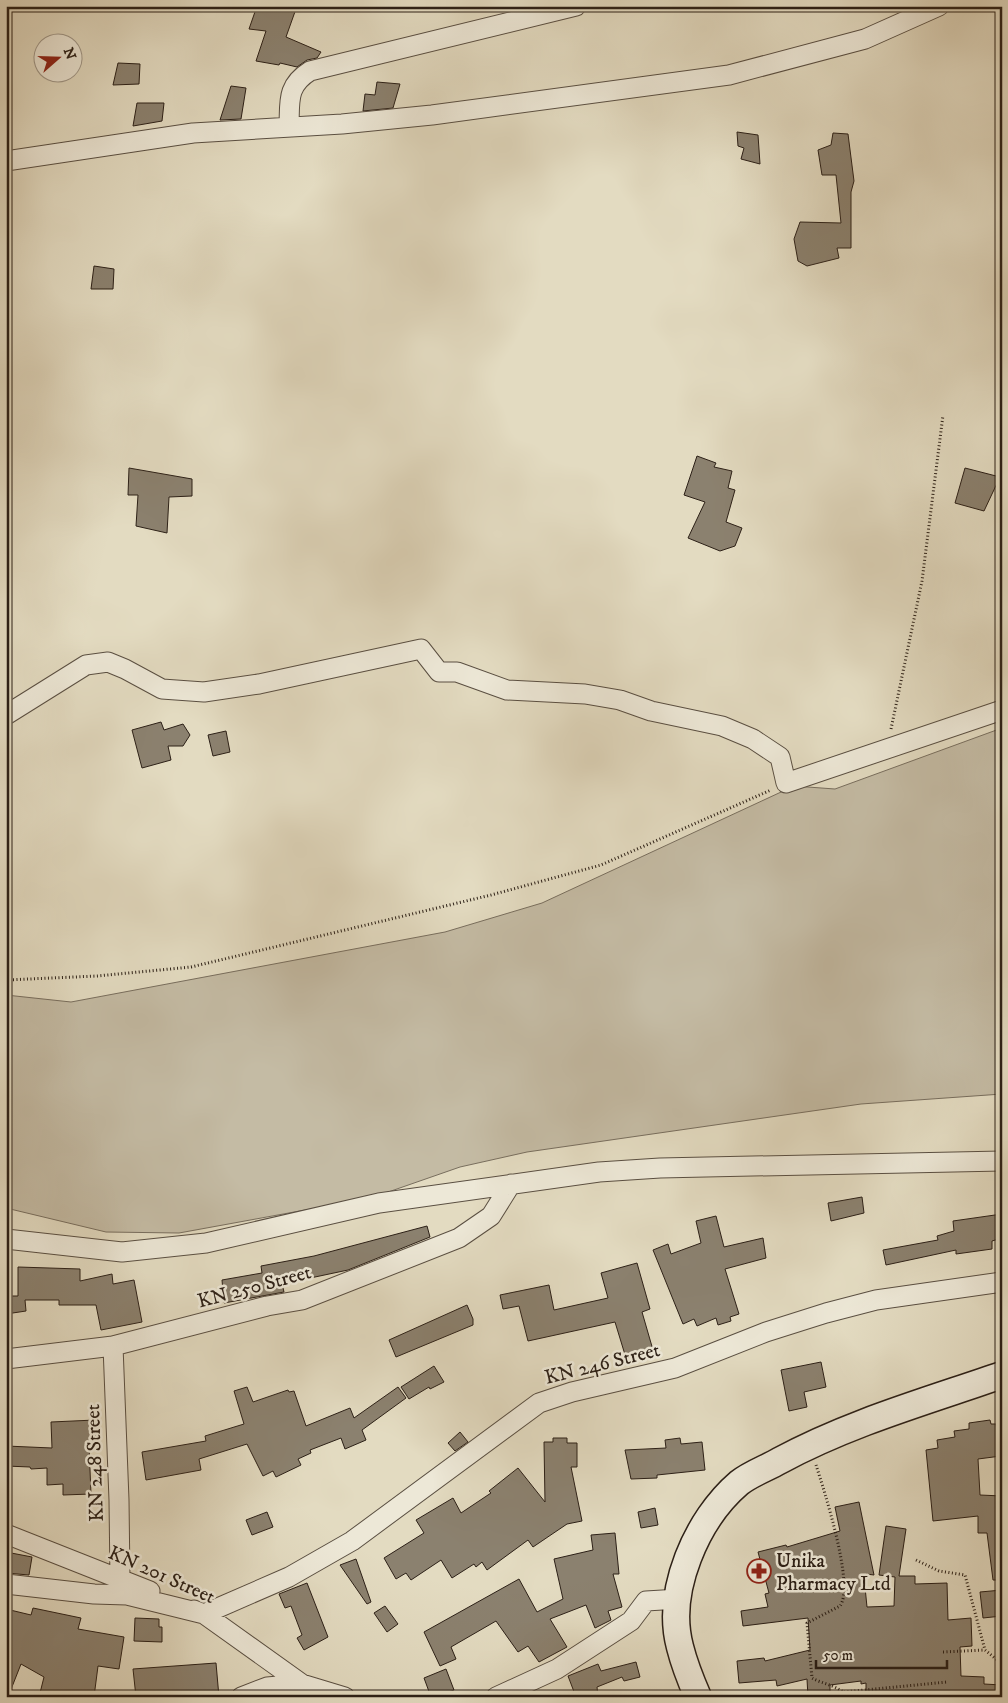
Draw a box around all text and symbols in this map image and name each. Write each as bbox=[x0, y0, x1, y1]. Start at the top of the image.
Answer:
north arrow bbox=[32, 32, 82, 82]
text: N bbox=[59, 45, 80, 63]
street label: KN 250 Street bbox=[195, 1260, 314, 1315]
street label: KN 246 Street bbox=[542, 1338, 663, 1391]
street label: KN 248 Street bbox=[81, 1404, 110, 1522]
street label: KN 201 Street bbox=[104, 1541, 219, 1610]
place label: Unika Pharmacy Ltd bbox=[776, 1549, 891, 1597]
pharmacy icon: Unika Pharmacy Ltd bbox=[746, 1558, 772, 1584]
scale bar bbox=[816, 1638, 947, 1670]
text: 50 m bbox=[823, 1646, 853, 1665]

